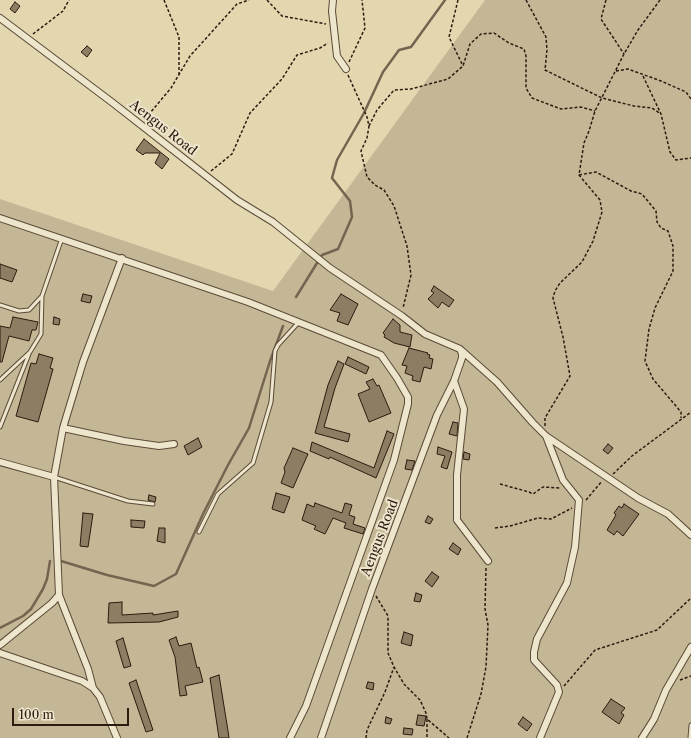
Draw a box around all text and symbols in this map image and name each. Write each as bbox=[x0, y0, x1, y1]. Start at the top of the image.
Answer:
street label: Aengus Road bbox=[126, 97, 200, 159]
street label: Aengus Road bbox=[358, 497, 402, 579]
scale bar bbox=[14, 700, 131, 726]
text: 100 m bbox=[19, 707, 54, 722]

